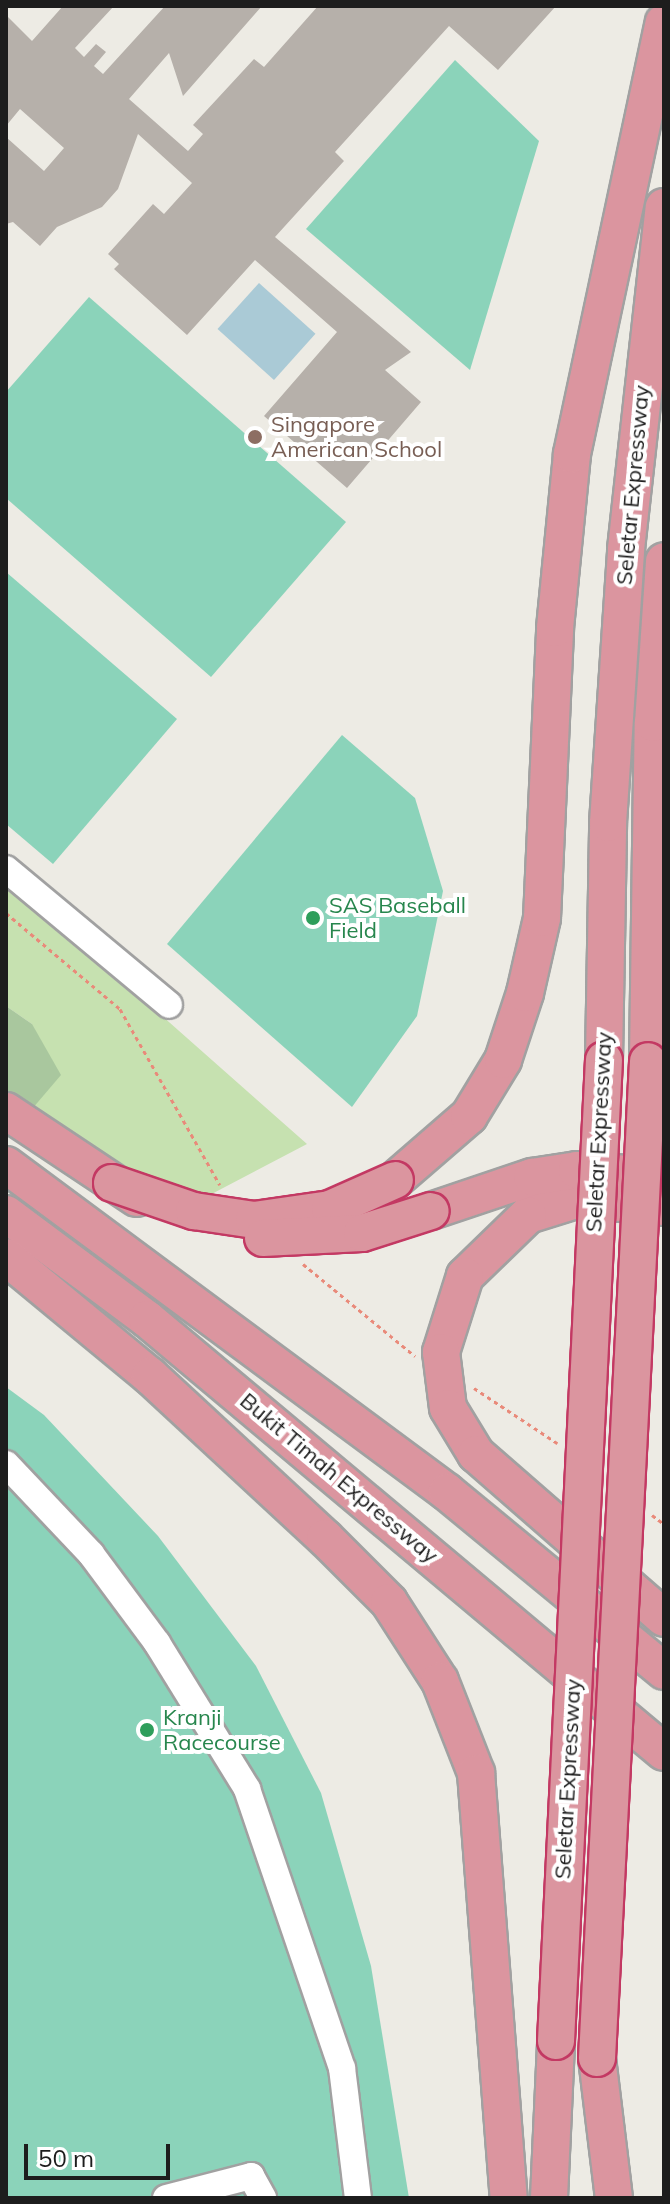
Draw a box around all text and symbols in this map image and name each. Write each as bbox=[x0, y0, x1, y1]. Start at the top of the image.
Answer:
street label: Seletar Expressway bbox=[611, 384, 655, 586]
place label: Singapore American School bbox=[271, 411, 442, 462]
marker: Singapore American School bbox=[246, 428, 264, 446]
place label: SAS Baseball Field bbox=[329, 892, 466, 944]
marker: SAS Baseball Field bbox=[304, 909, 322, 927]
street label: Seletar Expressway bbox=[581, 1031, 617, 1233]
street label: Bukit Timah Expressway bbox=[235, 1387, 443, 1569]
street label: Seletar Expressway bbox=[550, 1678, 586, 1880]
place label: Kranji Racecourse bbox=[163, 1704, 281, 1756]
marker: Kranji Racecourse bbox=[138, 1721, 156, 1739]
scale bar bbox=[28, 2128, 174, 2178]
text: 50 m bbox=[38, 2143, 94, 2173]

